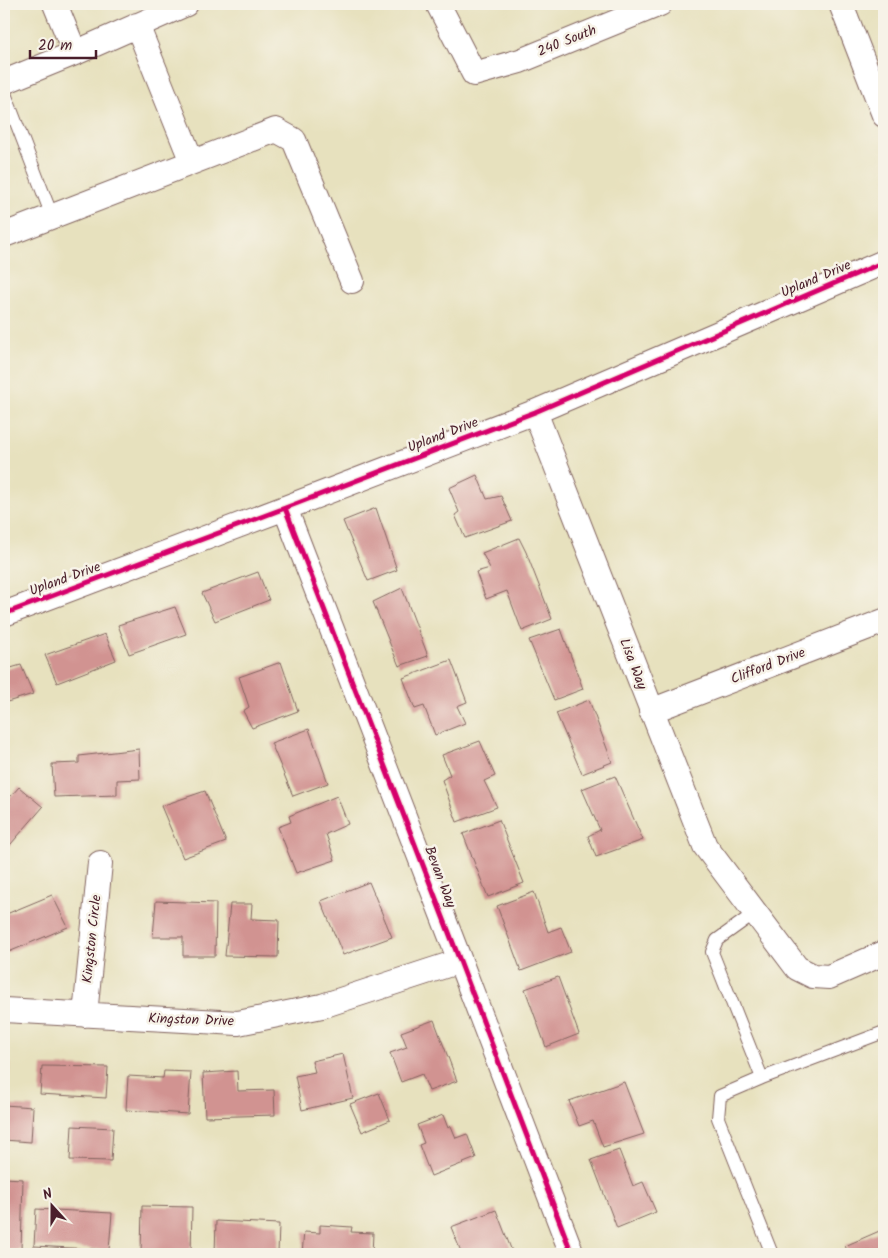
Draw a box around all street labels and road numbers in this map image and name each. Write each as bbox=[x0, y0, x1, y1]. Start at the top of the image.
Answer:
street label: 240 South bbox=[534, 19, 600, 63]
street label: Upland Drive bbox=[777, 254, 855, 304]
street label: Upland Drive bbox=[404, 411, 482, 459]
street label: Upland Drive bbox=[26, 556, 104, 602]
street label: Lisa Way bbox=[613, 635, 653, 693]
street label: Clifford Drive bbox=[727, 641, 809, 690]
street label: Bevan Way bbox=[418, 843, 462, 912]
street label: Kingston Circle bbox=[76, 893, 108, 984]
street label: Kingston Drive bbox=[148, 1008, 235, 1033]

